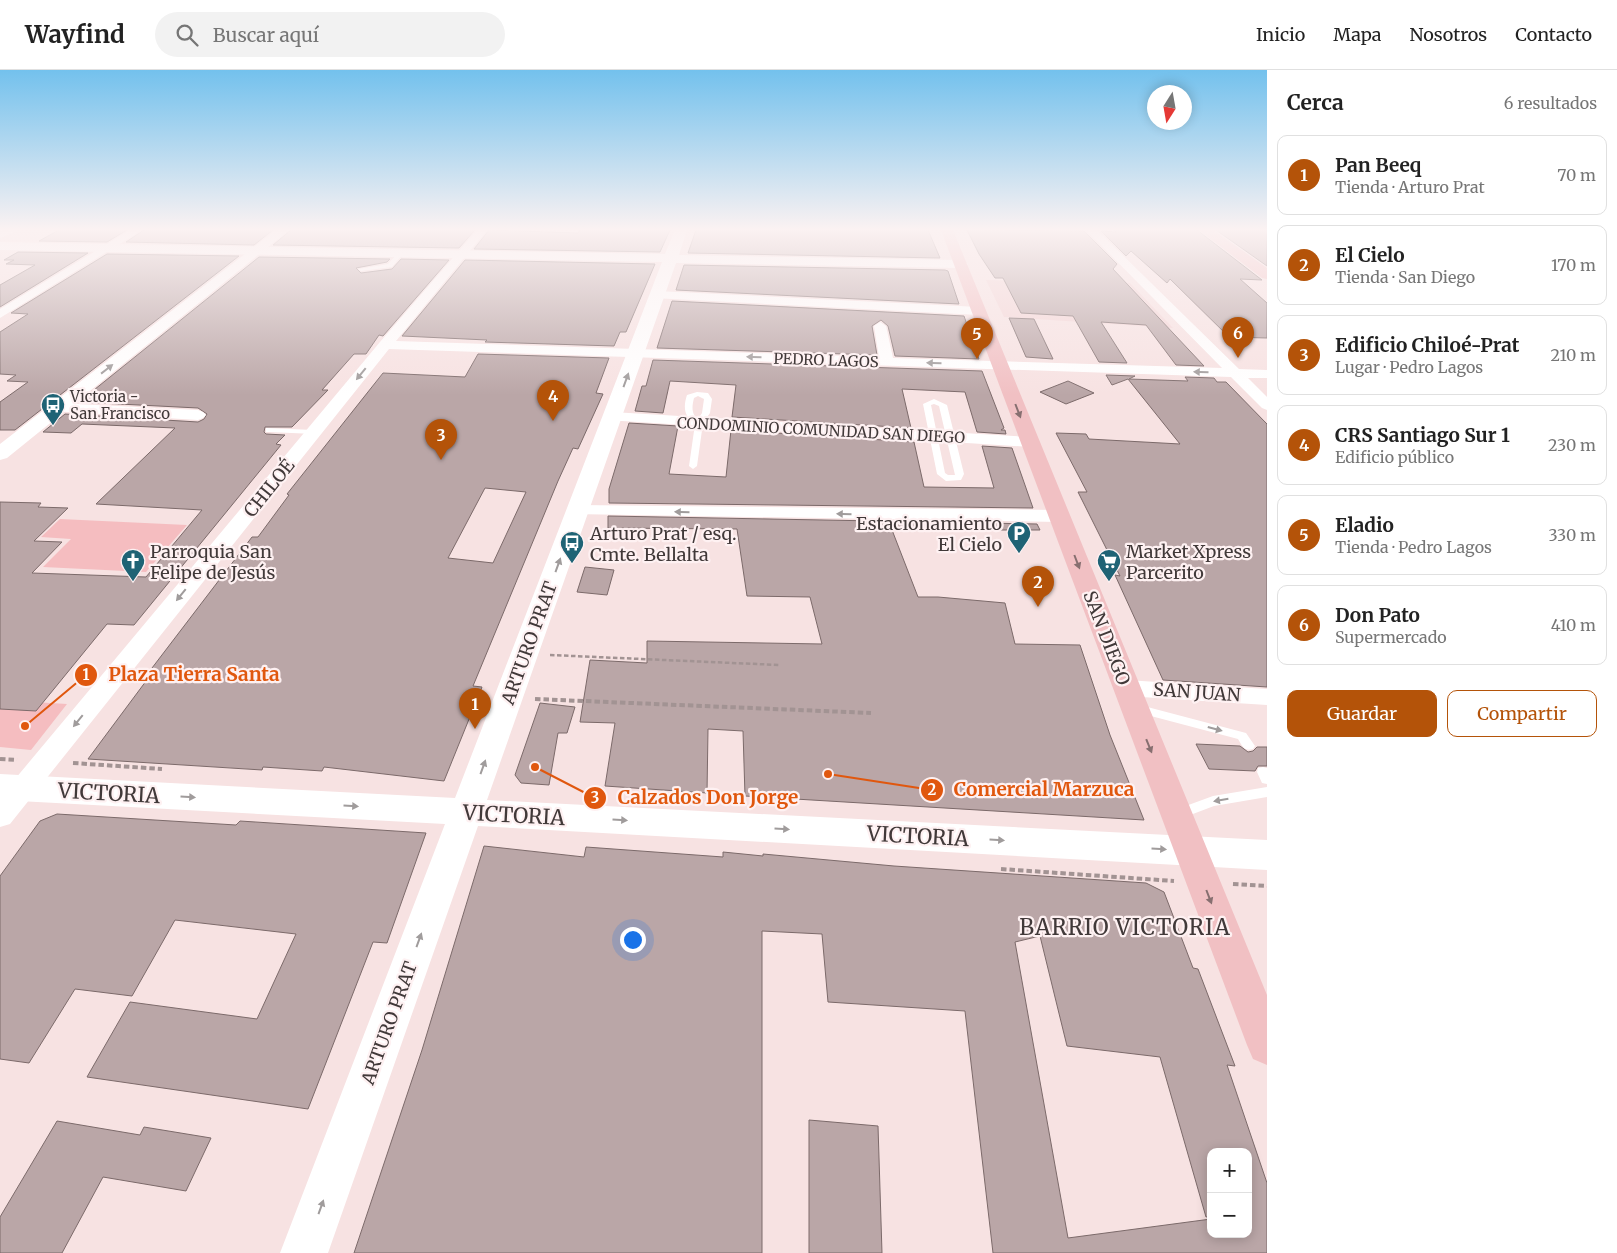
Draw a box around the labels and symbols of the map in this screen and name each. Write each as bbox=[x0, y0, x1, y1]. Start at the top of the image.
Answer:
north arrow bbox=[1147, 85, 1192, 130]
pin: 6 bbox=[1222, 317, 1254, 358]
pin: 5 bbox=[961, 318, 993, 359]
street label: PEDRO LAGOS bbox=[773, 349, 879, 371]
one-way arrow bbox=[746, 353, 762, 361]
one-way arrow bbox=[926, 359, 942, 367]
one-way arrow bbox=[100, 364, 114, 374]
one-way arrow bbox=[356, 367, 367, 380]
one-way arrow bbox=[1193, 368, 1209, 376]
one-way arrow bbox=[623, 372, 630, 387]
pin: 4 bbox=[537, 380, 569, 421]
place label: Victoria - San Francisco bbox=[69, 387, 170, 423]
bus stop icon: Victoria - San Francisco bbox=[40, 392, 66, 426]
one-way arrow bbox=[1014, 404, 1022, 419]
street label: CONDOMINIO COMUNIDAD SAN DIEGO bbox=[677, 413, 966, 447]
pin: 3 bbox=[425, 419, 457, 460]
street label: CHILOÉ bbox=[239, 454, 300, 522]
one-way arrow bbox=[673, 508, 689, 516]
one-way arrow bbox=[836, 510, 852, 518]
place label: Estacionamiento El Cielo bbox=[856, 512, 1002, 556]
parking icon: Estacionamiento El Cielo bbox=[1006, 520, 1032, 554]
place label: Arturo Prat / esq. Cmte. Bellalta bbox=[589, 522, 737, 566]
bus stop icon: Arturo Prat / esq. Cmte. Bellalta bbox=[559, 530, 585, 564]
place label: Parroquia San Felipe de Jesús bbox=[150, 540, 275, 584]
place label: Market Xpress Parcerito bbox=[1126, 540, 1251, 584]
church icon: Parroquia San Felipe de Jesús bbox=[120, 548, 146, 582]
supermarket icon: Market Xpress Parcerito bbox=[1096, 548, 1122, 582]
one-way arrow bbox=[1074, 555, 1082, 570]
one-way arrow bbox=[554, 557, 562, 572]
pin: 2 bbox=[1022, 566, 1054, 607]
street label: ARTURO PRAT bbox=[496, 578, 562, 709]
street label: SAN DIEGO bbox=[1078, 587, 1136, 689]
one-way arrow bbox=[176, 588, 187, 601]
callout: Plaza Tierra Santa bbox=[73, 658, 290, 692]
text: Plaza Tierra Santa bbox=[108, 662, 280, 686]
text: 1 bbox=[83, 665, 90, 684]
street label: SAN JUAN bbox=[1153, 677, 1242, 707]
pin: 1 bbox=[459, 688, 491, 729]
one-way arrow bbox=[73, 714, 84, 727]
one-way arrow bbox=[1208, 725, 1223, 733]
one-way arrow bbox=[1146, 739, 1154, 753]
one-way arrow bbox=[480, 759, 487, 774]
callout: Comercial Marzuca bbox=[919, 773, 1145, 807]
street label: VICTORIA bbox=[56, 777, 161, 809]
text: Comercial Marzuca bbox=[954, 777, 1135, 801]
text: 2 bbox=[928, 780, 937, 799]
callout: Calzados Don Jorge bbox=[582, 781, 808, 815]
text: Calzados Don Jorge bbox=[618, 785, 798, 809]
text: 3 bbox=[591, 788, 599, 807]
one-way arrow bbox=[181, 793, 197, 801]
one-way arrow bbox=[1213, 796, 1228, 804]
street label: VICTORIA bbox=[461, 799, 566, 831]
one-way arrow bbox=[343, 802, 359, 810]
one-way arrow bbox=[612, 817, 628, 825]
street label: VICTORIA bbox=[865, 820, 970, 852]
one-way arrow bbox=[774, 825, 790, 833]
one-way arrow bbox=[989, 837, 1005, 845]
one-way arrow bbox=[1151, 845, 1167, 853]
one-way arrow bbox=[1206, 890, 1213, 905]
district label: BARRIO VICTORIA bbox=[1019, 913, 1231, 941]
your location bbox=[620, 927, 646, 953]
one-way arrow bbox=[415, 932, 423, 947]
street label: ARTURO PRAT bbox=[356, 958, 422, 1089]
one-way arrow bbox=[318, 1200, 325, 1215]

